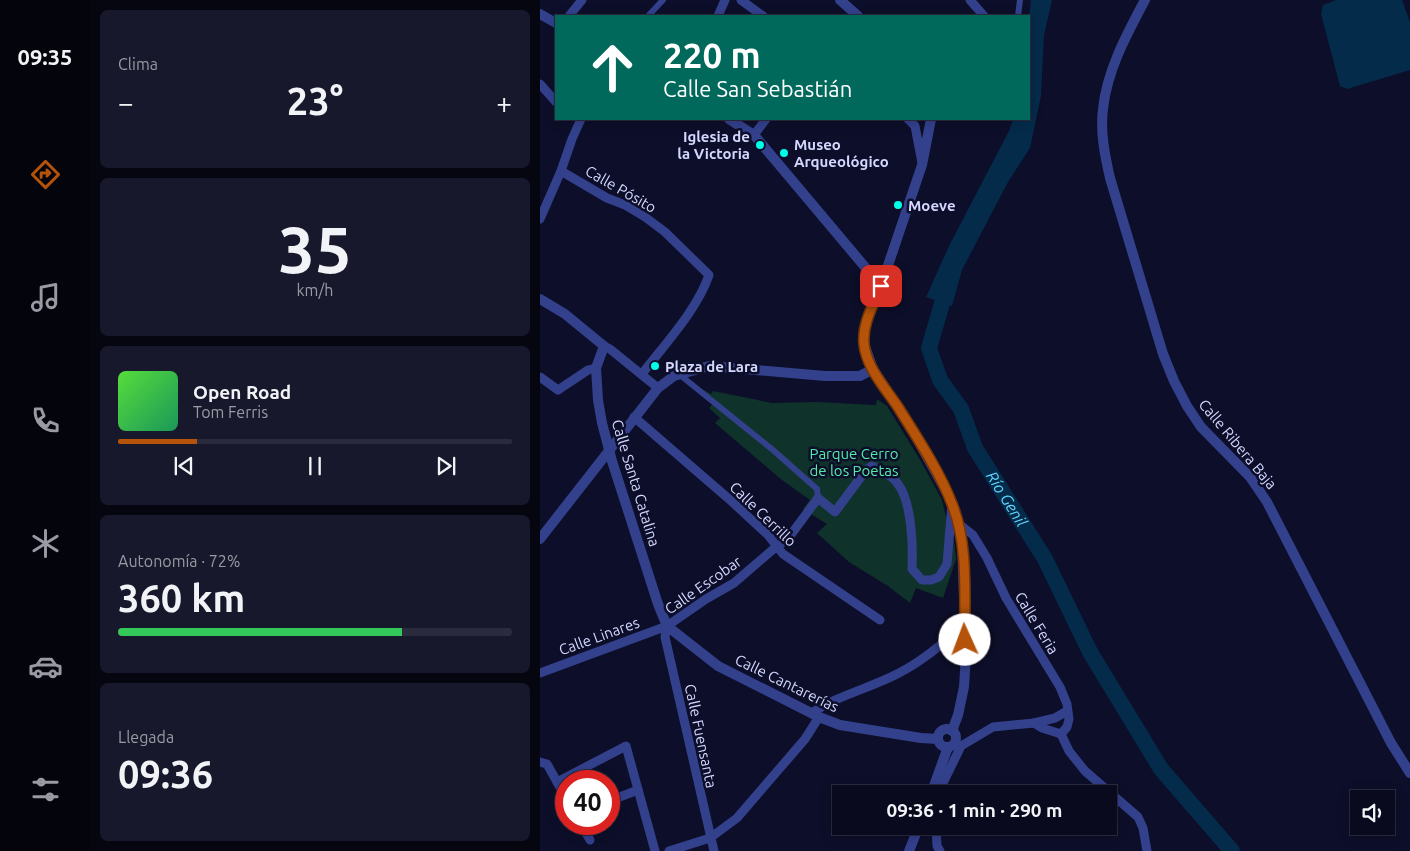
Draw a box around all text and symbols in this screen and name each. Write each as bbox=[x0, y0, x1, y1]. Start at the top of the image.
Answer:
icon: ahead bbox=[580, 35, 645, 100]
text: 220 m bbox=[663, 35, 761, 75]
text: 09:35 bbox=[17, 44, 73, 69]
text: Clima bbox=[118, 55, 158, 73]
text: Calle San Sebastián bbox=[663, 76, 852, 101]
text: 23° bbox=[287, 80, 343, 122]
text: − bbox=[118, 87, 134, 118]
text: + bbox=[496, 87, 512, 118]
place label: Iglesia de la Victoria bbox=[677, 128, 750, 162]
place label: Museo Arqueológico bbox=[794, 136, 889, 170]
marker: Iglesia de la Victoria bbox=[754, 139, 766, 151]
marker: Museo Arqueológico bbox=[778, 147, 790, 159]
icon: directions bbox=[28, 157, 63, 192]
street label: Calle Pósito bbox=[583, 162, 659, 216]
place label: Moeve bbox=[908, 197, 956, 214]
marker: Moeve bbox=[892, 199, 904, 211]
text: 35 bbox=[278, 212, 352, 285]
pin bbox=[860, 265, 902, 307]
icon: arrive bbox=[867, 272, 895, 300]
icon: music bbox=[28, 280, 63, 315]
text: km/h bbox=[297, 281, 333, 299]
place label: Plaza de Lara bbox=[665, 358, 758, 375]
marker: Plaza de Lara bbox=[649, 360, 661, 372]
text: Open Road bbox=[193, 381, 291, 403]
street label: Calle Ribera Baja bbox=[1196, 396, 1280, 492]
icon: phone bbox=[28, 403, 63, 438]
text: Tom Ferris bbox=[193, 403, 268, 421]
street label: Calle Santa Catalina bbox=[609, 417, 663, 549]
park label: Parque Cerro de los Poetas bbox=[809, 445, 899, 479]
icon: previous bbox=[170, 452, 198, 480]
icon: pause bbox=[301, 452, 329, 480]
icon: next bbox=[432, 452, 460, 480]
water label: Río Genil bbox=[983, 468, 1032, 530]
street label: Calle Cerrillo bbox=[726, 478, 800, 550]
icon: climate bbox=[28, 526, 63, 561]
text: Autonomía · 72% bbox=[118, 552, 240, 570]
street label: Calle Escobar bbox=[662, 552, 745, 618]
text: 360 km bbox=[118, 577, 245, 619]
street label: Calle Feria bbox=[1012, 589, 1062, 657]
position arrow bbox=[938, 613, 990, 665]
street label: Calle Linares bbox=[556, 614, 642, 658]
icon: car bbox=[28, 649, 63, 684]
street label: Calle Cantarerías bbox=[732, 651, 842, 715]
street label: Calle Fuensanta bbox=[682, 682, 720, 790]
text: Llegada bbox=[118, 728, 174, 746]
text: 09:36 bbox=[118, 753, 213, 795]
speed limit sign: 40 bbox=[555, 770, 620, 835]
icon: filters bbox=[28, 772, 63, 807]
map controls bbox=[1350, 790, 1395, 835]
button: sound bbox=[1350, 790, 1395, 835]
text: 09:36 · 1 min · 290 m bbox=[887, 799, 1062, 821]

